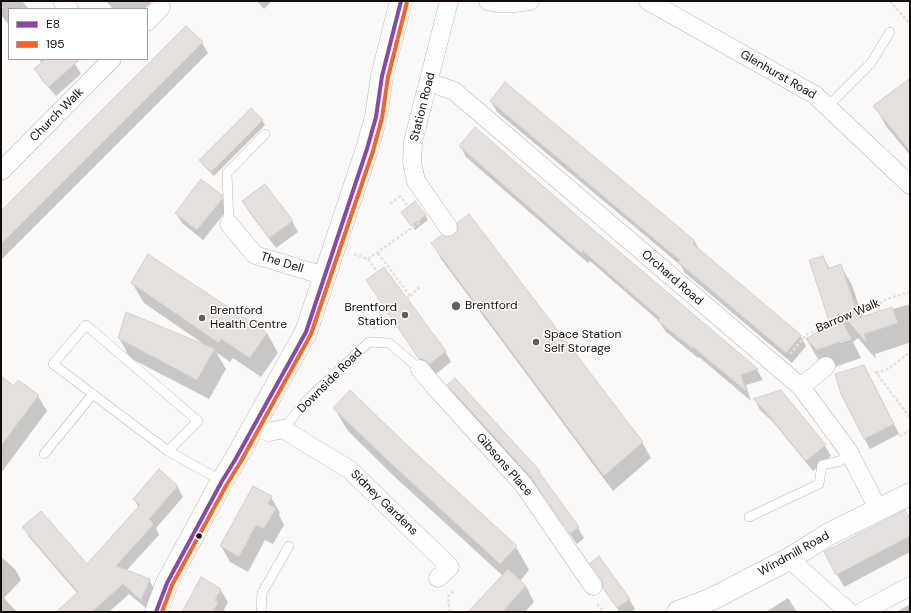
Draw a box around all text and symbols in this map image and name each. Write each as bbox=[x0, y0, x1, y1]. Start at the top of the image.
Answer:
legend bbox=[8, 8, 148, 60]
text: E8 bbox=[46, 16, 60, 32]
text: 195 bbox=[46, 36, 65, 52]
street label: Glenhurst Road bbox=[737, 47, 819, 103]
street label: Station Road bbox=[407, 71, 439, 143]
street label: Church Walk bbox=[27, 85, 87, 145]
street label: Orchard Road bbox=[638, 247, 706, 309]
street label: The Dell bbox=[259, 250, 305, 276]
street label: Barrow Walk bbox=[814, 296, 882, 336]
place label: Brentford bbox=[465, 299, 518, 313]
marker: Brentford bbox=[450, 300, 462, 312]
place label: Brentford Station bbox=[344, 301, 397, 329]
place label: Brentford Health Centre bbox=[210, 304, 287, 332]
marker: Brentford Station bbox=[400, 310, 410, 320]
marker: Brentford Health Centre bbox=[197, 313, 207, 323]
place label: Space Station Self Storage bbox=[544, 328, 621, 356]
marker: Space Station Self Storage bbox=[531, 337, 541, 347]
street label: Downside Road bbox=[295, 346, 365, 416]
street label: Gibsons Place bbox=[473, 431, 535, 499]
street label: Sidney Gardens bbox=[347, 467, 421, 539]
street label: Windmill Road bbox=[756, 529, 832, 579]
unlabelled marker bbox=[194, 531, 204, 541]

